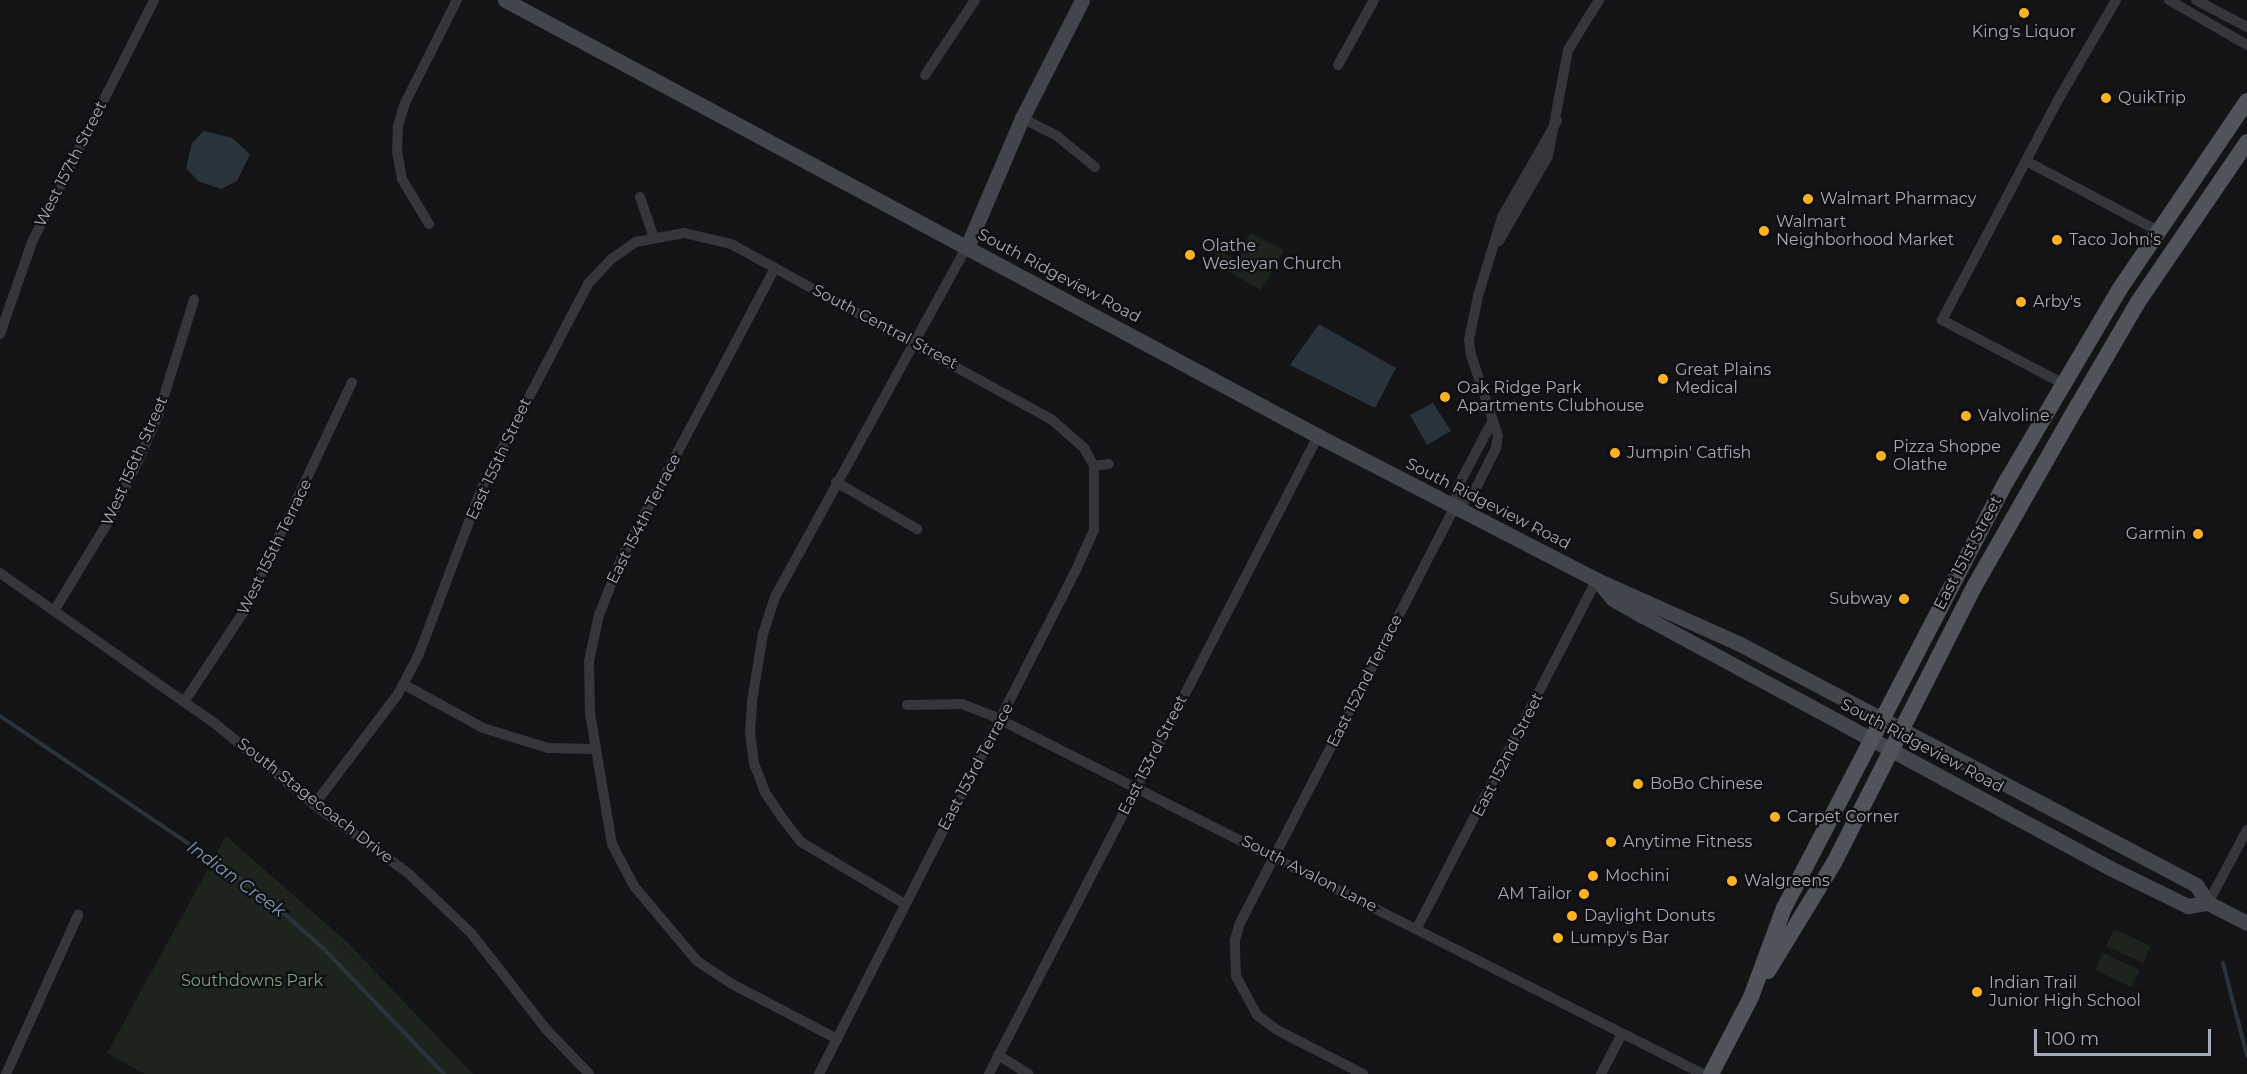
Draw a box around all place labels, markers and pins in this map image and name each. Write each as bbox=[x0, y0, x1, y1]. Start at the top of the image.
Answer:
marker: King's Liquor bbox=[2017, 6, 2031, 20]
place label: King's Liquor bbox=[1972, 22, 2076, 42]
place label: QuikTrip bbox=[2118, 88, 2186, 108]
marker: QuikTrip bbox=[2099, 91, 2113, 105]
place label: Walmart Pharmacy bbox=[1820, 189, 1976, 209]
marker: Walmart Pharmacy bbox=[1801, 192, 1815, 206]
place label: Walmart Neighborhood Market bbox=[1776, 212, 1954, 250]
marker: Walmart Neighborhood Market bbox=[1757, 224, 1771, 238]
place label: Taco John's bbox=[2069, 230, 2161, 250]
marker: Taco John's bbox=[2050, 233, 2064, 247]
place label: Olathe Wesleyan Church bbox=[1202, 236, 1342, 274]
marker: Olathe Wesleyan Church bbox=[1183, 248, 1197, 262]
place label: Arby's bbox=[2033, 292, 2081, 312]
marker: Arby's bbox=[2014, 295, 2028, 309]
place label: Great Plains Medical bbox=[1675, 360, 1771, 398]
marker: Great Plains Medical bbox=[1656, 372, 1670, 386]
place label: Oak Ridge Park Apartments Clubhouse bbox=[1457, 378, 1644, 416]
marker: Oak Ridge Park Apartments Clubhouse bbox=[1438, 390, 1452, 404]
place label: Valvoline bbox=[1978, 406, 2050, 426]
marker: Valvoline bbox=[1959, 409, 1973, 423]
place label: Pizza Shoppe Olathe bbox=[1893, 437, 2001, 475]
place label: Jumpin' Catfish bbox=[1627, 443, 1751, 463]
marker: Jumpin' Catfish bbox=[1608, 446, 1622, 460]
marker: Pizza Shoppe Olathe bbox=[1874, 449, 1888, 463]
place label: Garmin bbox=[2126, 524, 2186, 544]
marker: Garmin bbox=[2191, 527, 2205, 541]
place label: Subway bbox=[1829, 589, 1892, 609]
marker: Subway bbox=[1897, 592, 1911, 606]
place label: BoBo Chinese bbox=[1650, 774, 1763, 794]
marker: BoBo Chinese bbox=[1631, 777, 1645, 791]
place label: Carpet Corner bbox=[1787, 807, 1899, 827]
marker: Carpet Corner bbox=[1768, 810, 1782, 824]
place label: Anytime Fitness bbox=[1623, 832, 1752, 852]
marker: Anytime Fitness bbox=[1604, 835, 1618, 849]
place label: Mochini bbox=[1605, 866, 1669, 886]
marker: Mochini bbox=[1586, 869, 1600, 883]
place label: Walgreens bbox=[1744, 871, 1830, 891]
marker: Walgreens bbox=[1725, 874, 1739, 888]
place label: AM Tailor bbox=[1498, 884, 1572, 904]
marker: AM Tailor bbox=[1577, 887, 1591, 901]
place label: Daylight Donuts bbox=[1584, 906, 1715, 926]
marker: Daylight Donuts bbox=[1565, 909, 1579, 923]
place label: Lumpy's Bar bbox=[1570, 928, 1669, 948]
marker: Lumpy's Bar bbox=[1551, 931, 1565, 945]
place label: Indian Trail Junior High School bbox=[1989, 973, 2141, 1011]
marker: Indian Trail Junior High School bbox=[1970, 985, 1984, 999]

